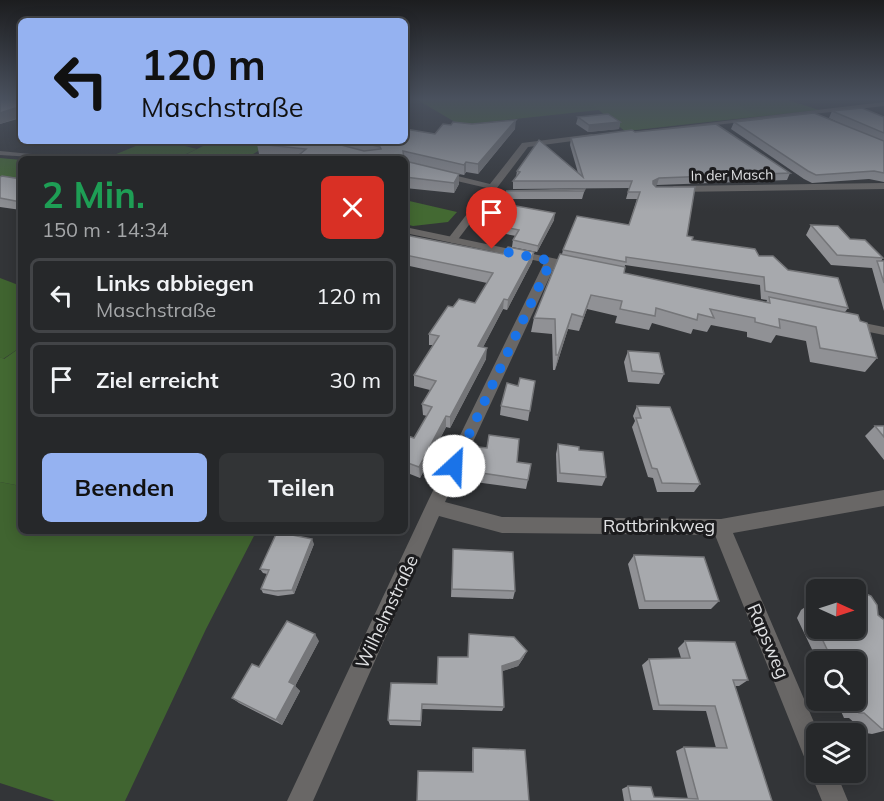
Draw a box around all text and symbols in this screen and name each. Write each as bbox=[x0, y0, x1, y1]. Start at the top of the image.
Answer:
text: 120 m bbox=[141, 38, 266, 91]
icon: left bbox=[42, 42, 120, 120]
text: Maschstraße bbox=[141, 90, 303, 124]
street label: In der Masch bbox=[690, 165, 774, 185]
text: 2 Min. bbox=[42, 172, 145, 217]
button: close bbox=[321, 176, 384, 239]
pin bbox=[466, 187, 517, 249]
icon: arrive bbox=[475, 196, 508, 229]
text: 150 m · 14:34 bbox=[42, 217, 168, 242]
text: Links abbiegen bbox=[96, 269, 254, 297]
icon: left bbox=[45, 279, 78, 312]
text: 120 m bbox=[316, 282, 381, 310]
text: Maschstraße bbox=[96, 297, 216, 322]
icon: arrive bbox=[45, 363, 78, 396]
text: Ziel erreicht bbox=[96, 366, 219, 394]
text: 30 m bbox=[330, 366, 381, 394]
position arrow bbox=[422, 434, 486, 498]
button: Beenden bbox=[42, 453, 207, 522]
button: Teilen bbox=[219, 453, 384, 522]
street label: Rottbrinkweg bbox=[603, 514, 715, 537]
street label: Wilhelmstraße bbox=[350, 551, 423, 672]
north arrow bbox=[806, 579, 866, 639]
map controls bbox=[806, 579, 866, 783]
street label: Rapsweg bbox=[742, 600, 794, 682]
button: search bbox=[806, 651, 866, 711]
button: layers bbox=[806, 723, 866, 783]

